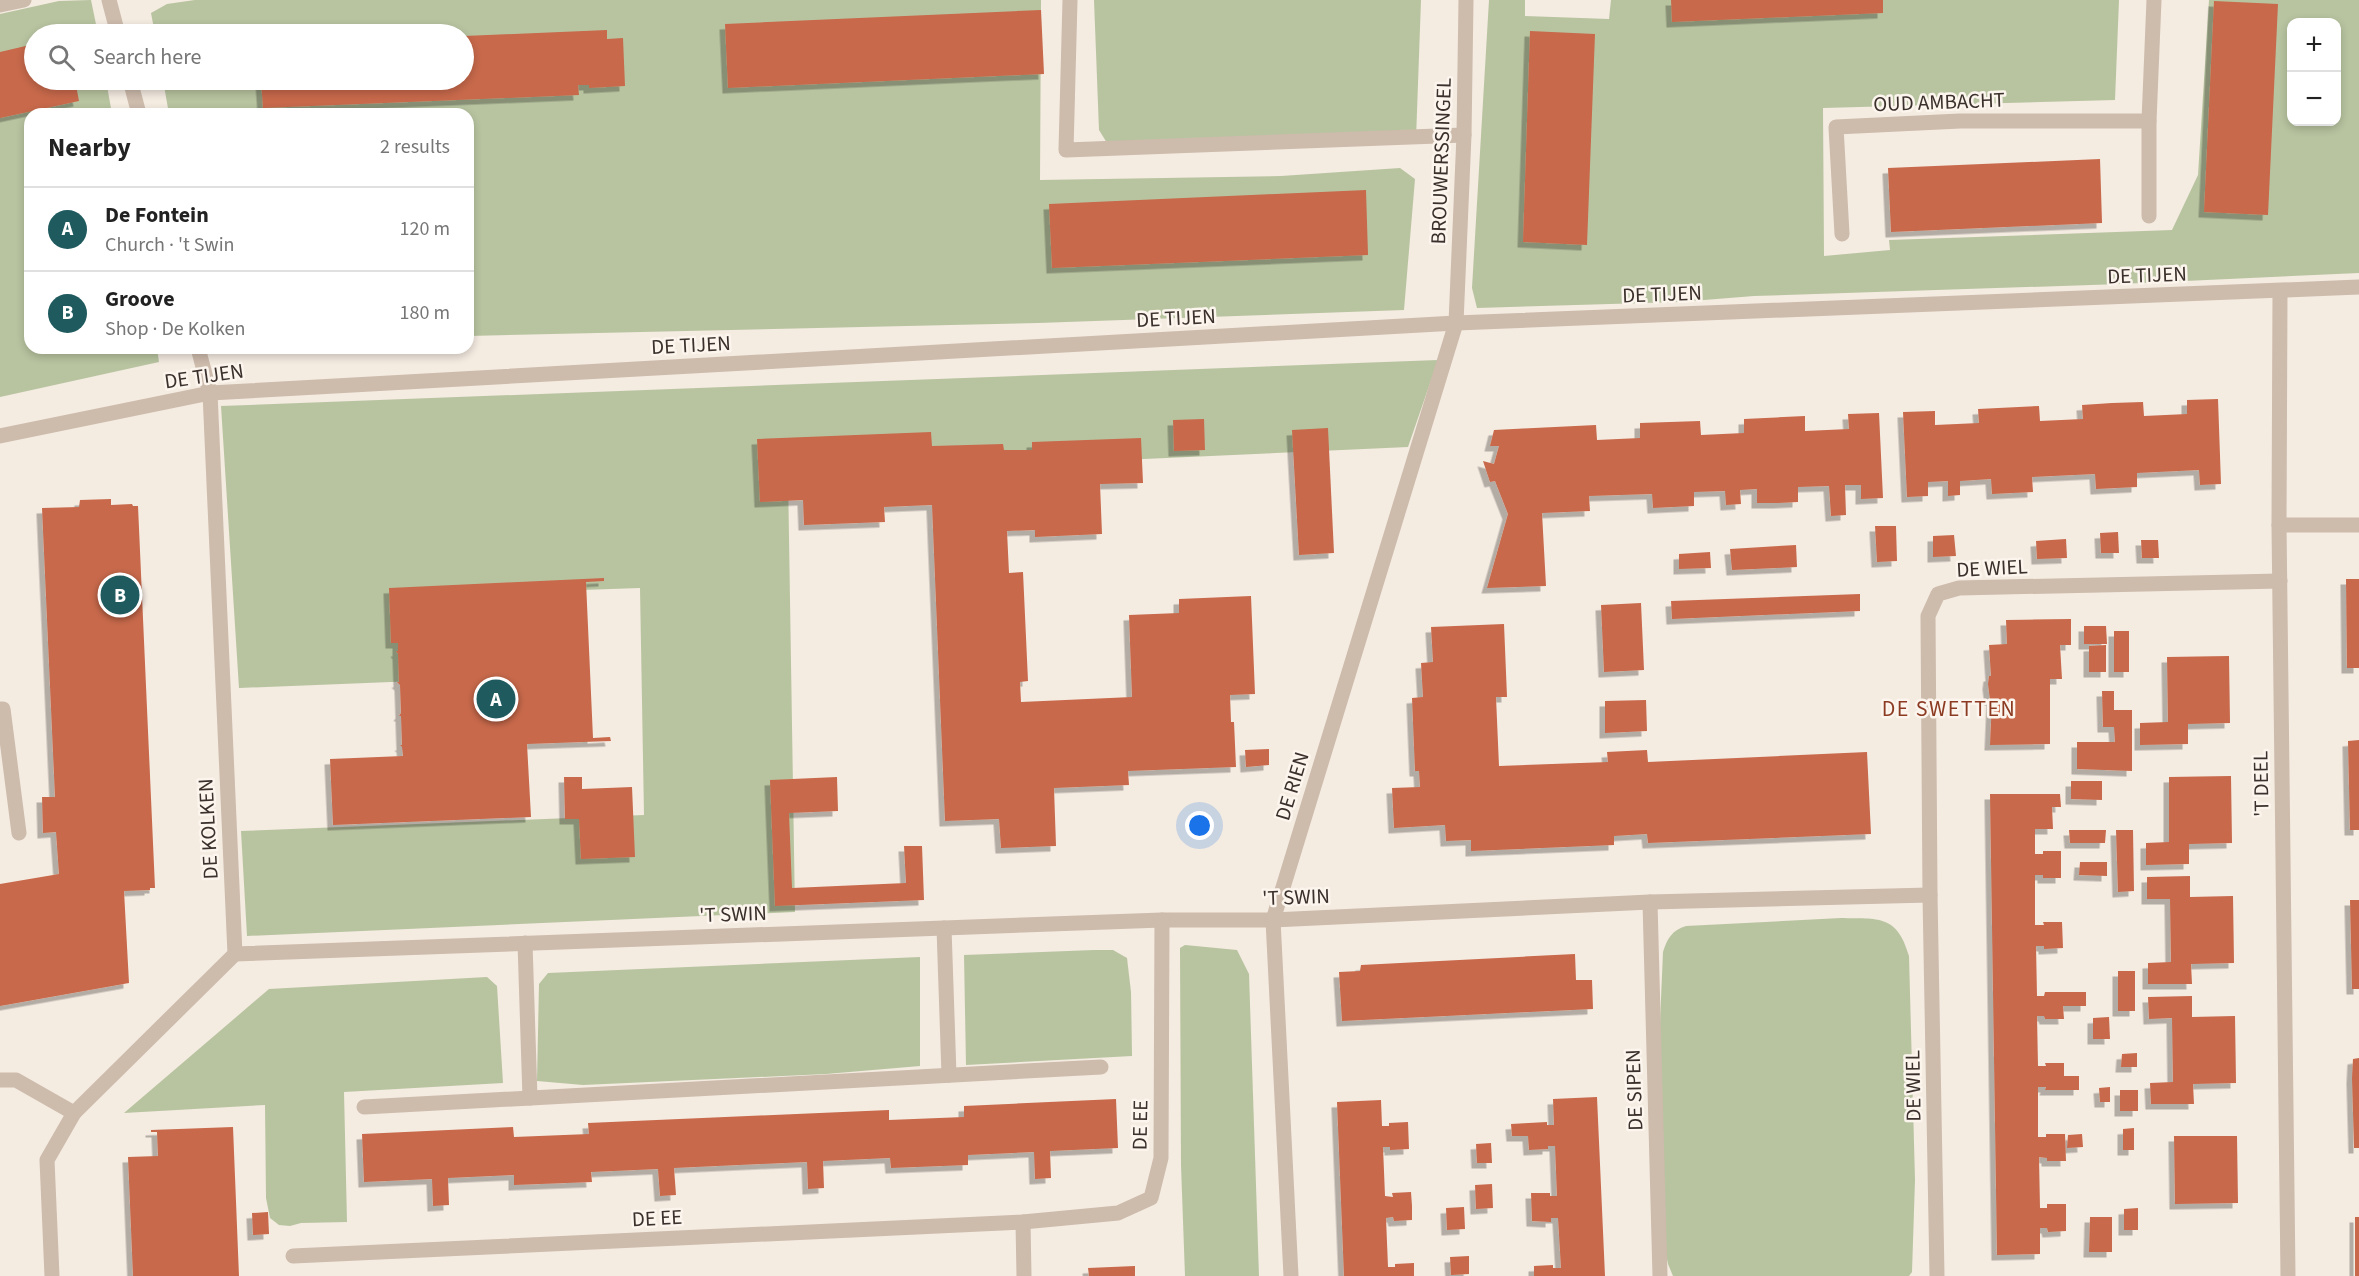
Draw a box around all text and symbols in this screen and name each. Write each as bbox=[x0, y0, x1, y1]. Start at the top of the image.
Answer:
map controls bbox=[2287, 18, 2341, 126]
button: + bbox=[2287, 18, 2341, 72]
search box bbox=[24, 24, 474, 90]
icon: search bbox=[45, 41, 78, 74]
text: Search here bbox=[93, 41, 201, 73]
button: − bbox=[2287, 72, 2341, 126]
street label: BROUWERSSINGEL bbox=[1423, 77, 1459, 245]
street label: OUD AMBACHT bbox=[1873, 85, 2005, 119]
text: Nearby bbox=[48, 129, 131, 166]
text: 2 results bbox=[380, 133, 450, 161]
text: De Fontein bbox=[105, 199, 209, 231]
text: A bbox=[62, 215, 73, 243]
text: 120 m bbox=[400, 215, 450, 243]
text: Church · 't Swin bbox=[105, 231, 235, 259]
street label: DE TIJEN bbox=[2107, 259, 2187, 291]
street label: DE TIJEN bbox=[1622, 278, 1702, 310]
text: Groove bbox=[105, 283, 175, 315]
text: B bbox=[61, 299, 74, 327]
text: 180 m bbox=[400, 299, 450, 327]
street label: DE TIJEN bbox=[1135, 301, 1217, 335]
text: Shop · De Kolken bbox=[105, 315, 245, 343]
street label: DE TIJEN bbox=[650, 328, 732, 362]
street label: DE TIJEN bbox=[162, 356, 246, 396]
street label: DE WIEL bbox=[1956, 551, 2028, 585]
pin: B bbox=[100, 572, 140, 618]
pin: A bbox=[476, 676, 516, 722]
district label: DE SWETTEN bbox=[1882, 693, 2016, 725]
street label: DE RIEN bbox=[1267, 748, 1317, 824]
street label: 'T DEEL bbox=[2245, 751, 2277, 817]
street label: DE KOLKEN bbox=[190, 778, 226, 880]
your location bbox=[1185, 811, 1214, 840]
street label: 'T SWIN bbox=[1262, 881, 1330, 913]
street label: 'T SWIN bbox=[699, 898, 767, 930]
street label: DE SIPEN bbox=[1618, 1049, 1650, 1131]
street label: DE WIEL bbox=[1897, 1050, 1929, 1122]
street label: DE EE bbox=[1125, 1100, 1155, 1150]
street label: DE EE bbox=[631, 1202, 683, 1234]

